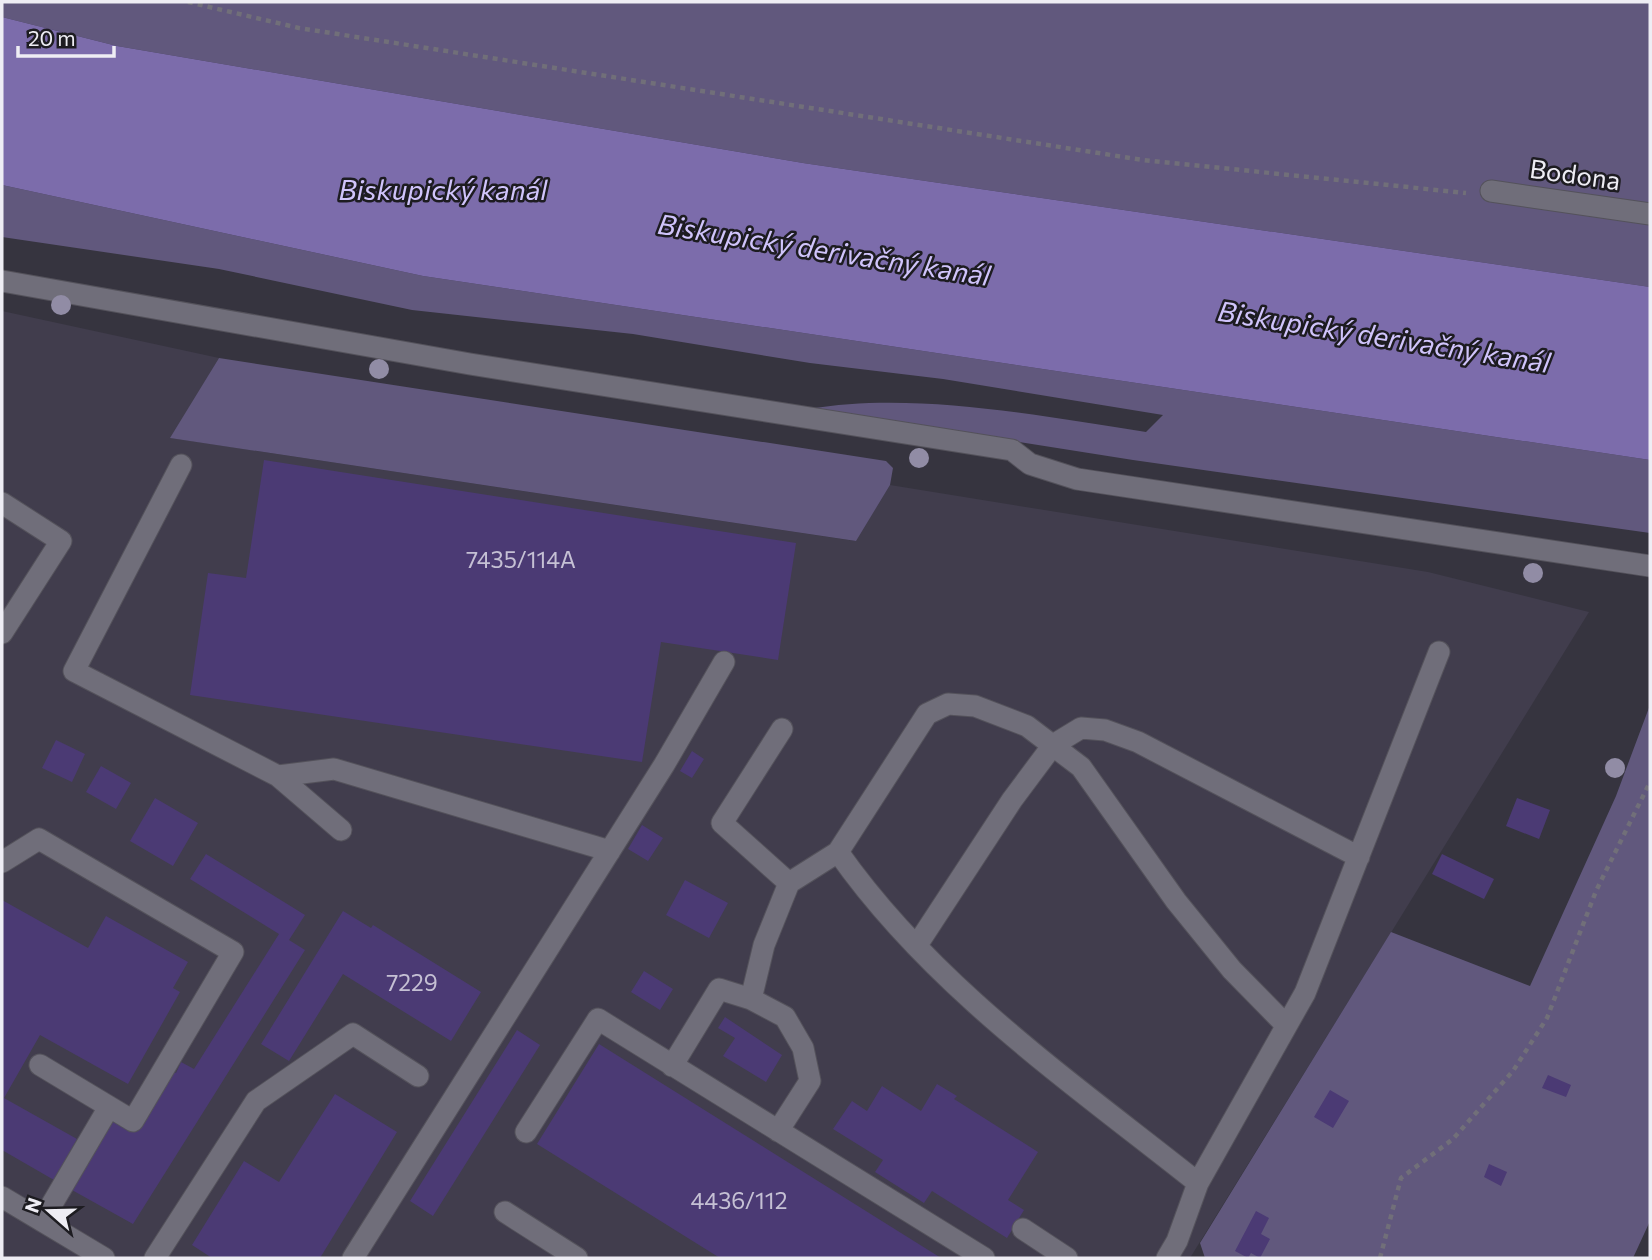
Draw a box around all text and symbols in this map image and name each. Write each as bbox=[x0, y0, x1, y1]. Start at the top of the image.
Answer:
scale bar bbox=[18, 14, 114, 58]
text: 20 m bbox=[28, 25, 76, 50]
street label: Bodona bbox=[1528, 152, 1623, 195]
water label: Biskupický kanál bbox=[339, 172, 548, 206]
water label: Biskupický derivačný kanál bbox=[656, 206, 994, 292]
water label: Biskupický derivačný kanál bbox=[1216, 293, 1554, 379]
house number: 7435/114A bbox=[466, 545, 576, 573]
house number: 7229 bbox=[386, 968, 438, 996]
north arrow bbox=[14, 1176, 84, 1246]
house number: 4436/112 bbox=[691, 1186, 787, 1214]
text: N bbox=[19, 1194, 46, 1216]

